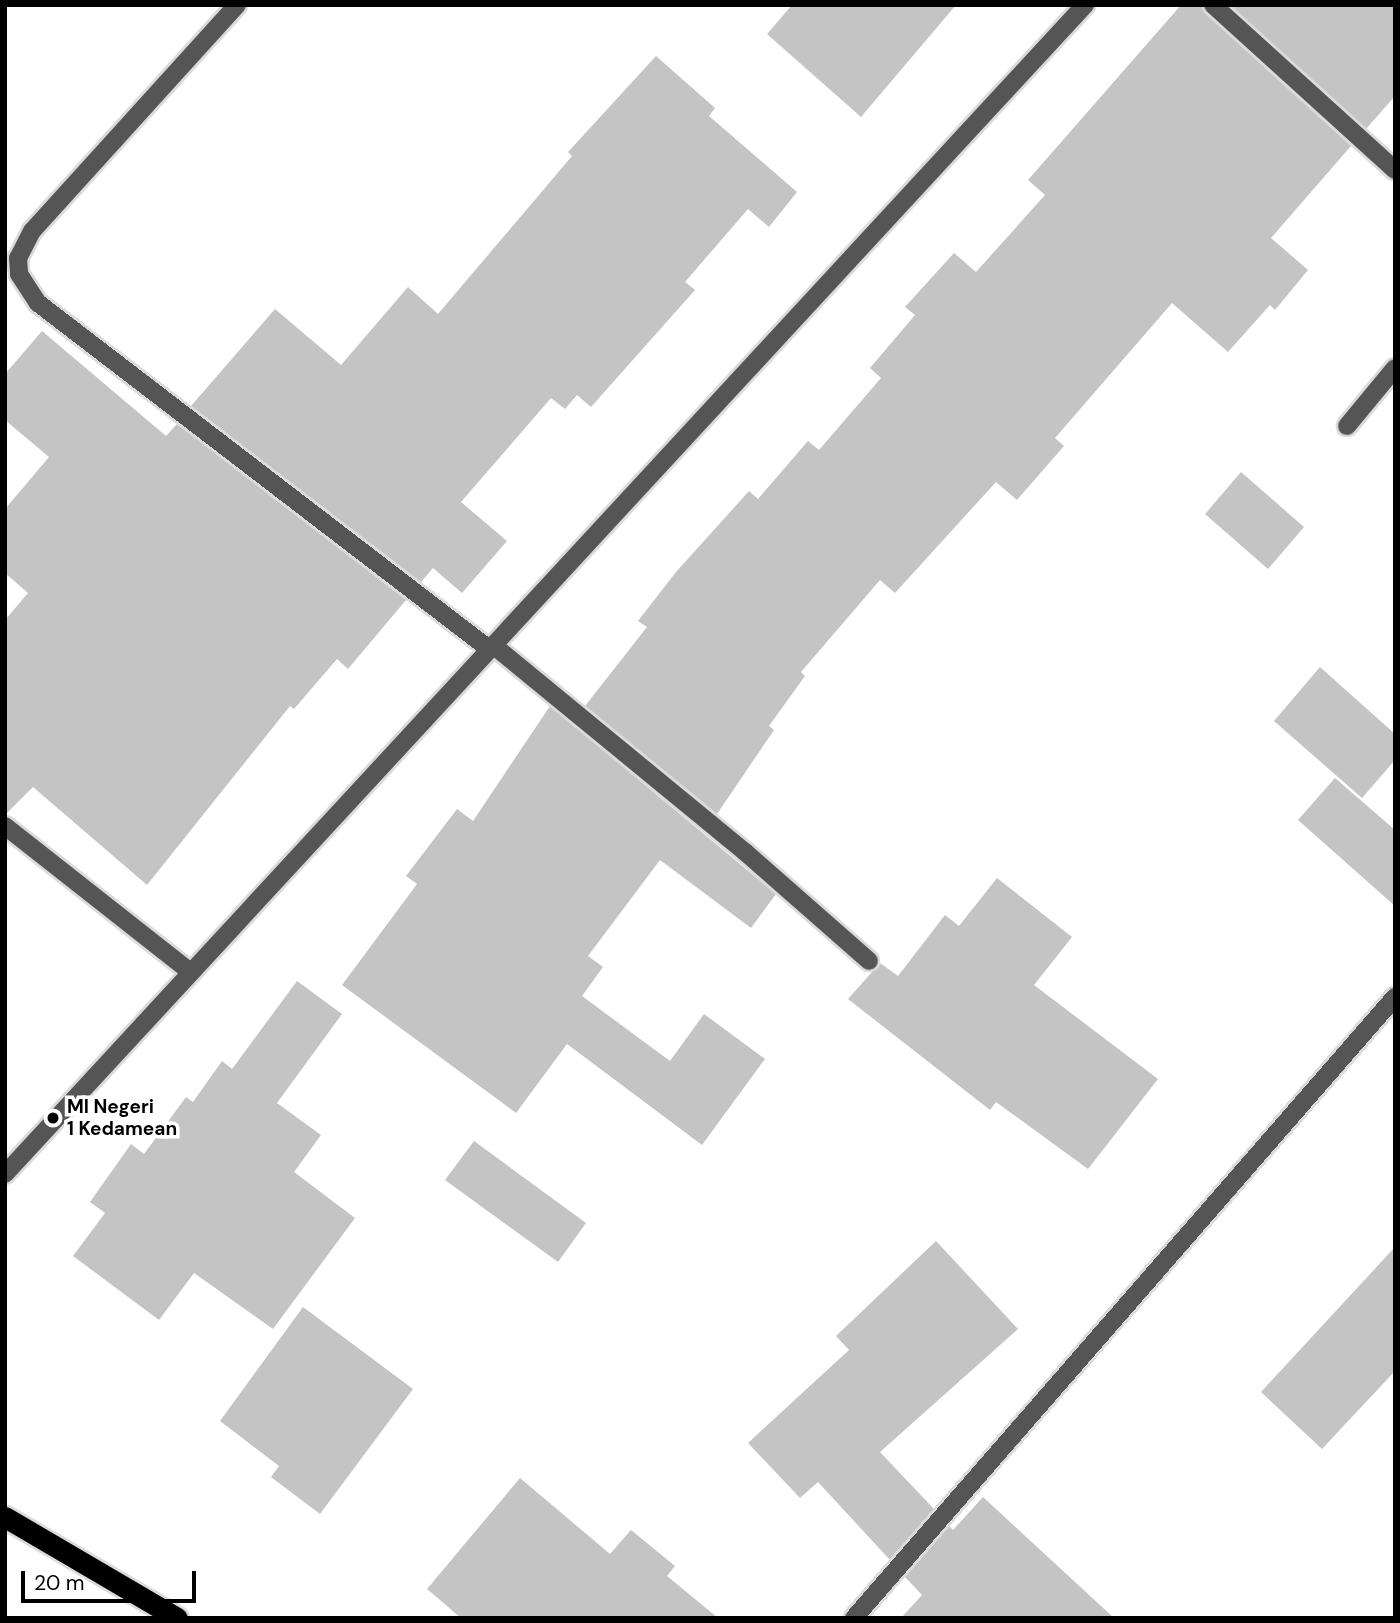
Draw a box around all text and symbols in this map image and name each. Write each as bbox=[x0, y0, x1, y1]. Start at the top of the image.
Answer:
place label: MI Negeri 1 Kedamean bbox=[67, 1096, 177, 1140]
marker: MI Negeri 1 Kedamean bbox=[45, 1110, 61, 1126]
scale bar bbox=[24, 1556, 200, 1600]
text: 20 m bbox=[34, 1569, 85, 1597]

